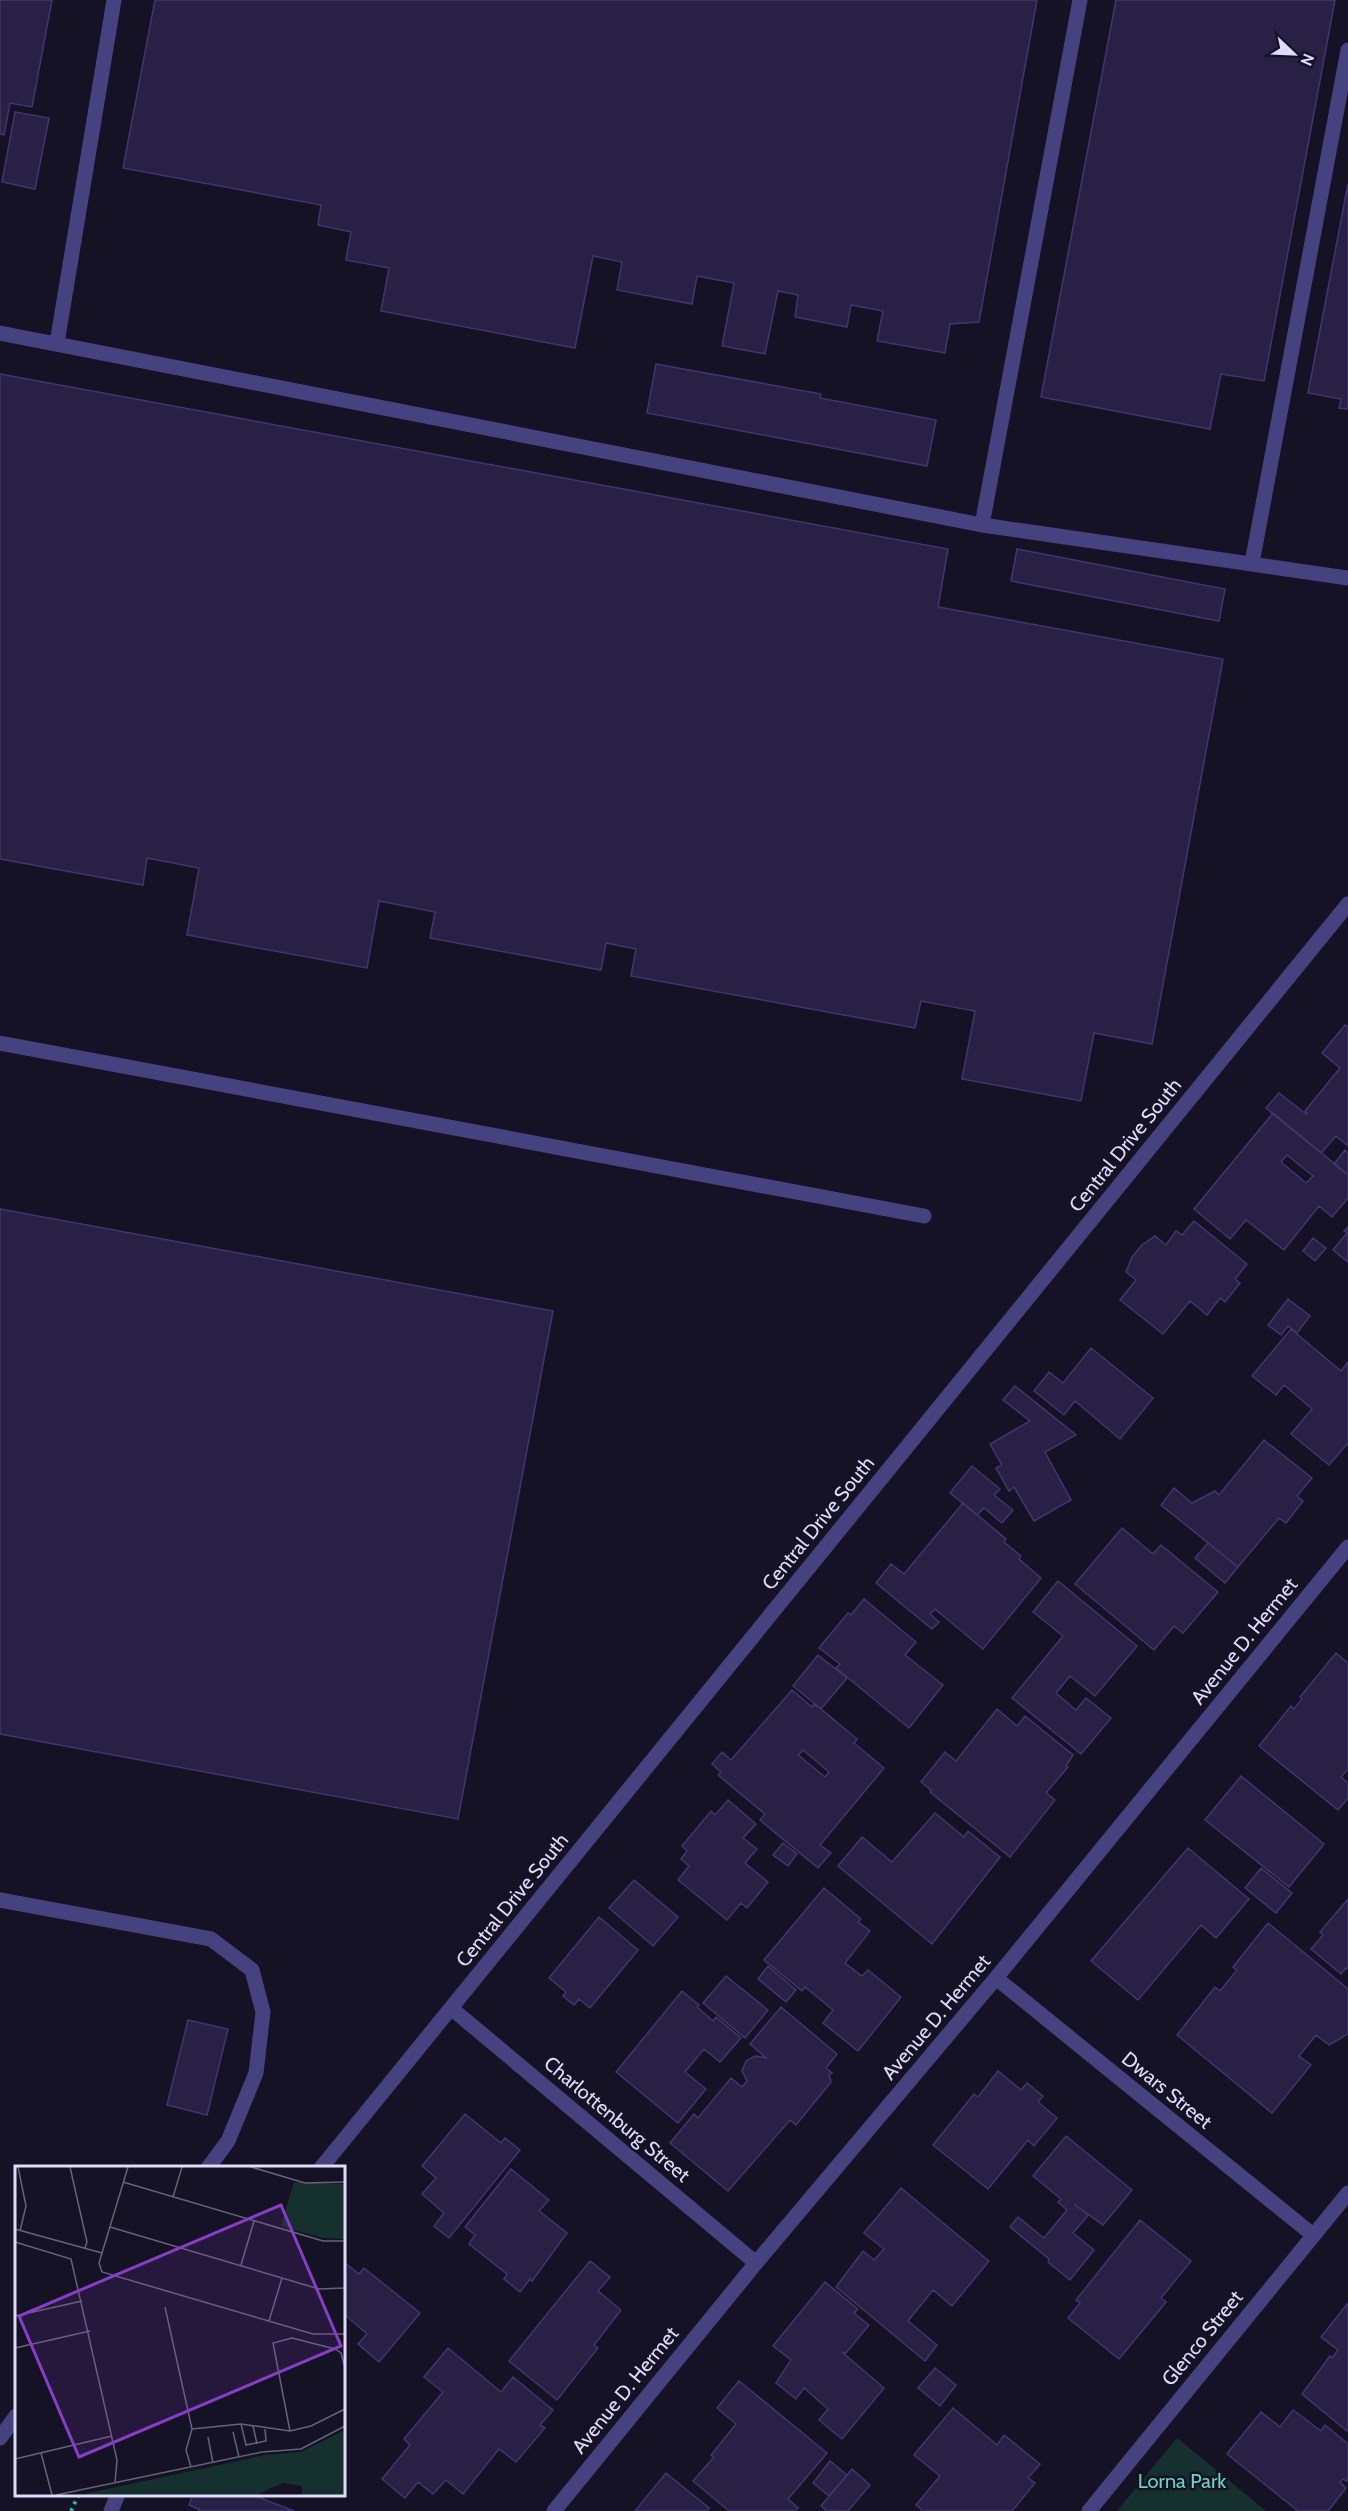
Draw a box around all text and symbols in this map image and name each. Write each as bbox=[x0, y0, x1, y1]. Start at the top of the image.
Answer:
north arrow bbox=[1264, 24, 1324, 84]
text: N bbox=[1296, 51, 1318, 69]
street label: Central Drive South bbox=[1064, 1073, 1186, 1217]
street label: Central Drive South bbox=[757, 1451, 879, 1595]
street label: Avenue D. Hermet bbox=[1186, 1573, 1302, 1709]
street label: Central Drive South bbox=[451, 1828, 573, 1972]
street label: Avenue D. Hermet bbox=[877, 1949, 995, 2084]
street label: Dwars Street bbox=[1117, 2046, 1217, 2134]
street label: Charlottenburg Street bbox=[539, 2051, 695, 2187]
inset map bbox=[15, 2166, 345, 2496]
street label: Glenco Street bbox=[1156, 2285, 1248, 2390]
street label: Avenue D. Hermet bbox=[567, 2322, 683, 2458]
park label: Lorna Park bbox=[1138, 2469, 1226, 2493]

